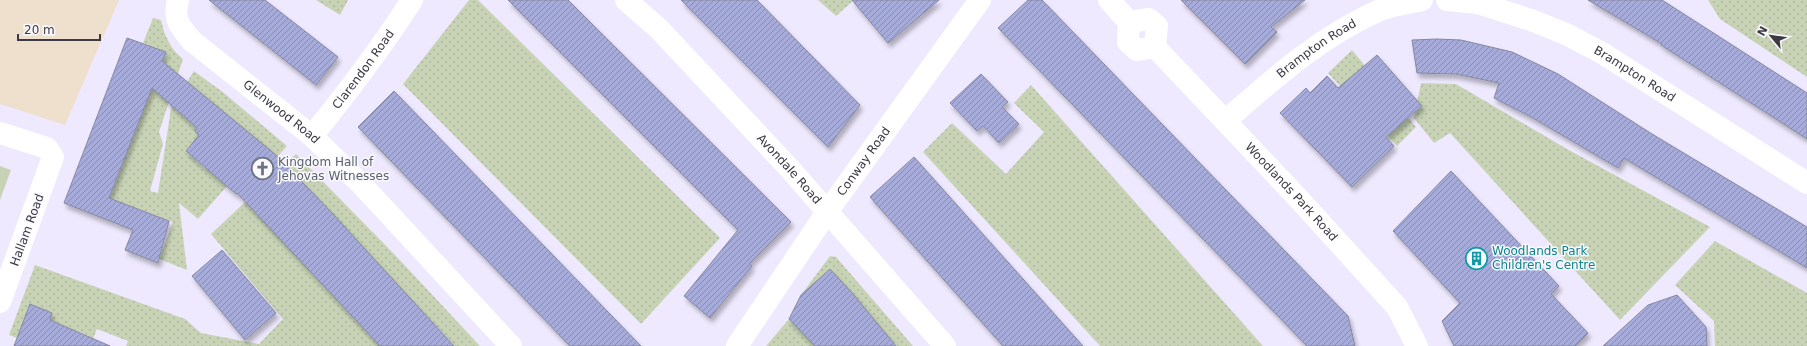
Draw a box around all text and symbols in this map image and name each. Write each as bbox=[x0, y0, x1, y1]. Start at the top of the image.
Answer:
scale bar bbox=[18, 16, 100, 42]
street label: Brampton Road bbox=[1274, 16, 1359, 81]
north arrow bbox=[1751, 16, 1791, 56]
text: 20 m bbox=[24, 23, 55, 37]
text: N bbox=[1755, 24, 1771, 39]
street label: Clarendon Road bbox=[329, 27, 397, 112]
street label: Brampton Road bbox=[1592, 43, 1678, 105]
street label: Glenwood Road bbox=[240, 77, 323, 147]
street label: Conway Road bbox=[834, 124, 893, 198]
street label: Avondale Road bbox=[754, 131, 824, 207]
street label: Woodlands Park Road bbox=[1242, 140, 1341, 244]
place label: Kingdom Hall of Jehovas Witnesses bbox=[277, 155, 389, 183]
church icon: Kingdom Hall of Jehovas Witnesses bbox=[250, 156, 276, 182]
street label: Hallam Road bbox=[7, 192, 47, 268]
place label: Woodlands Park Children's Centre bbox=[1492, 244, 1595, 272]
building icon: Woodlands Park Children's Centre bbox=[1463, 245, 1489, 271]

